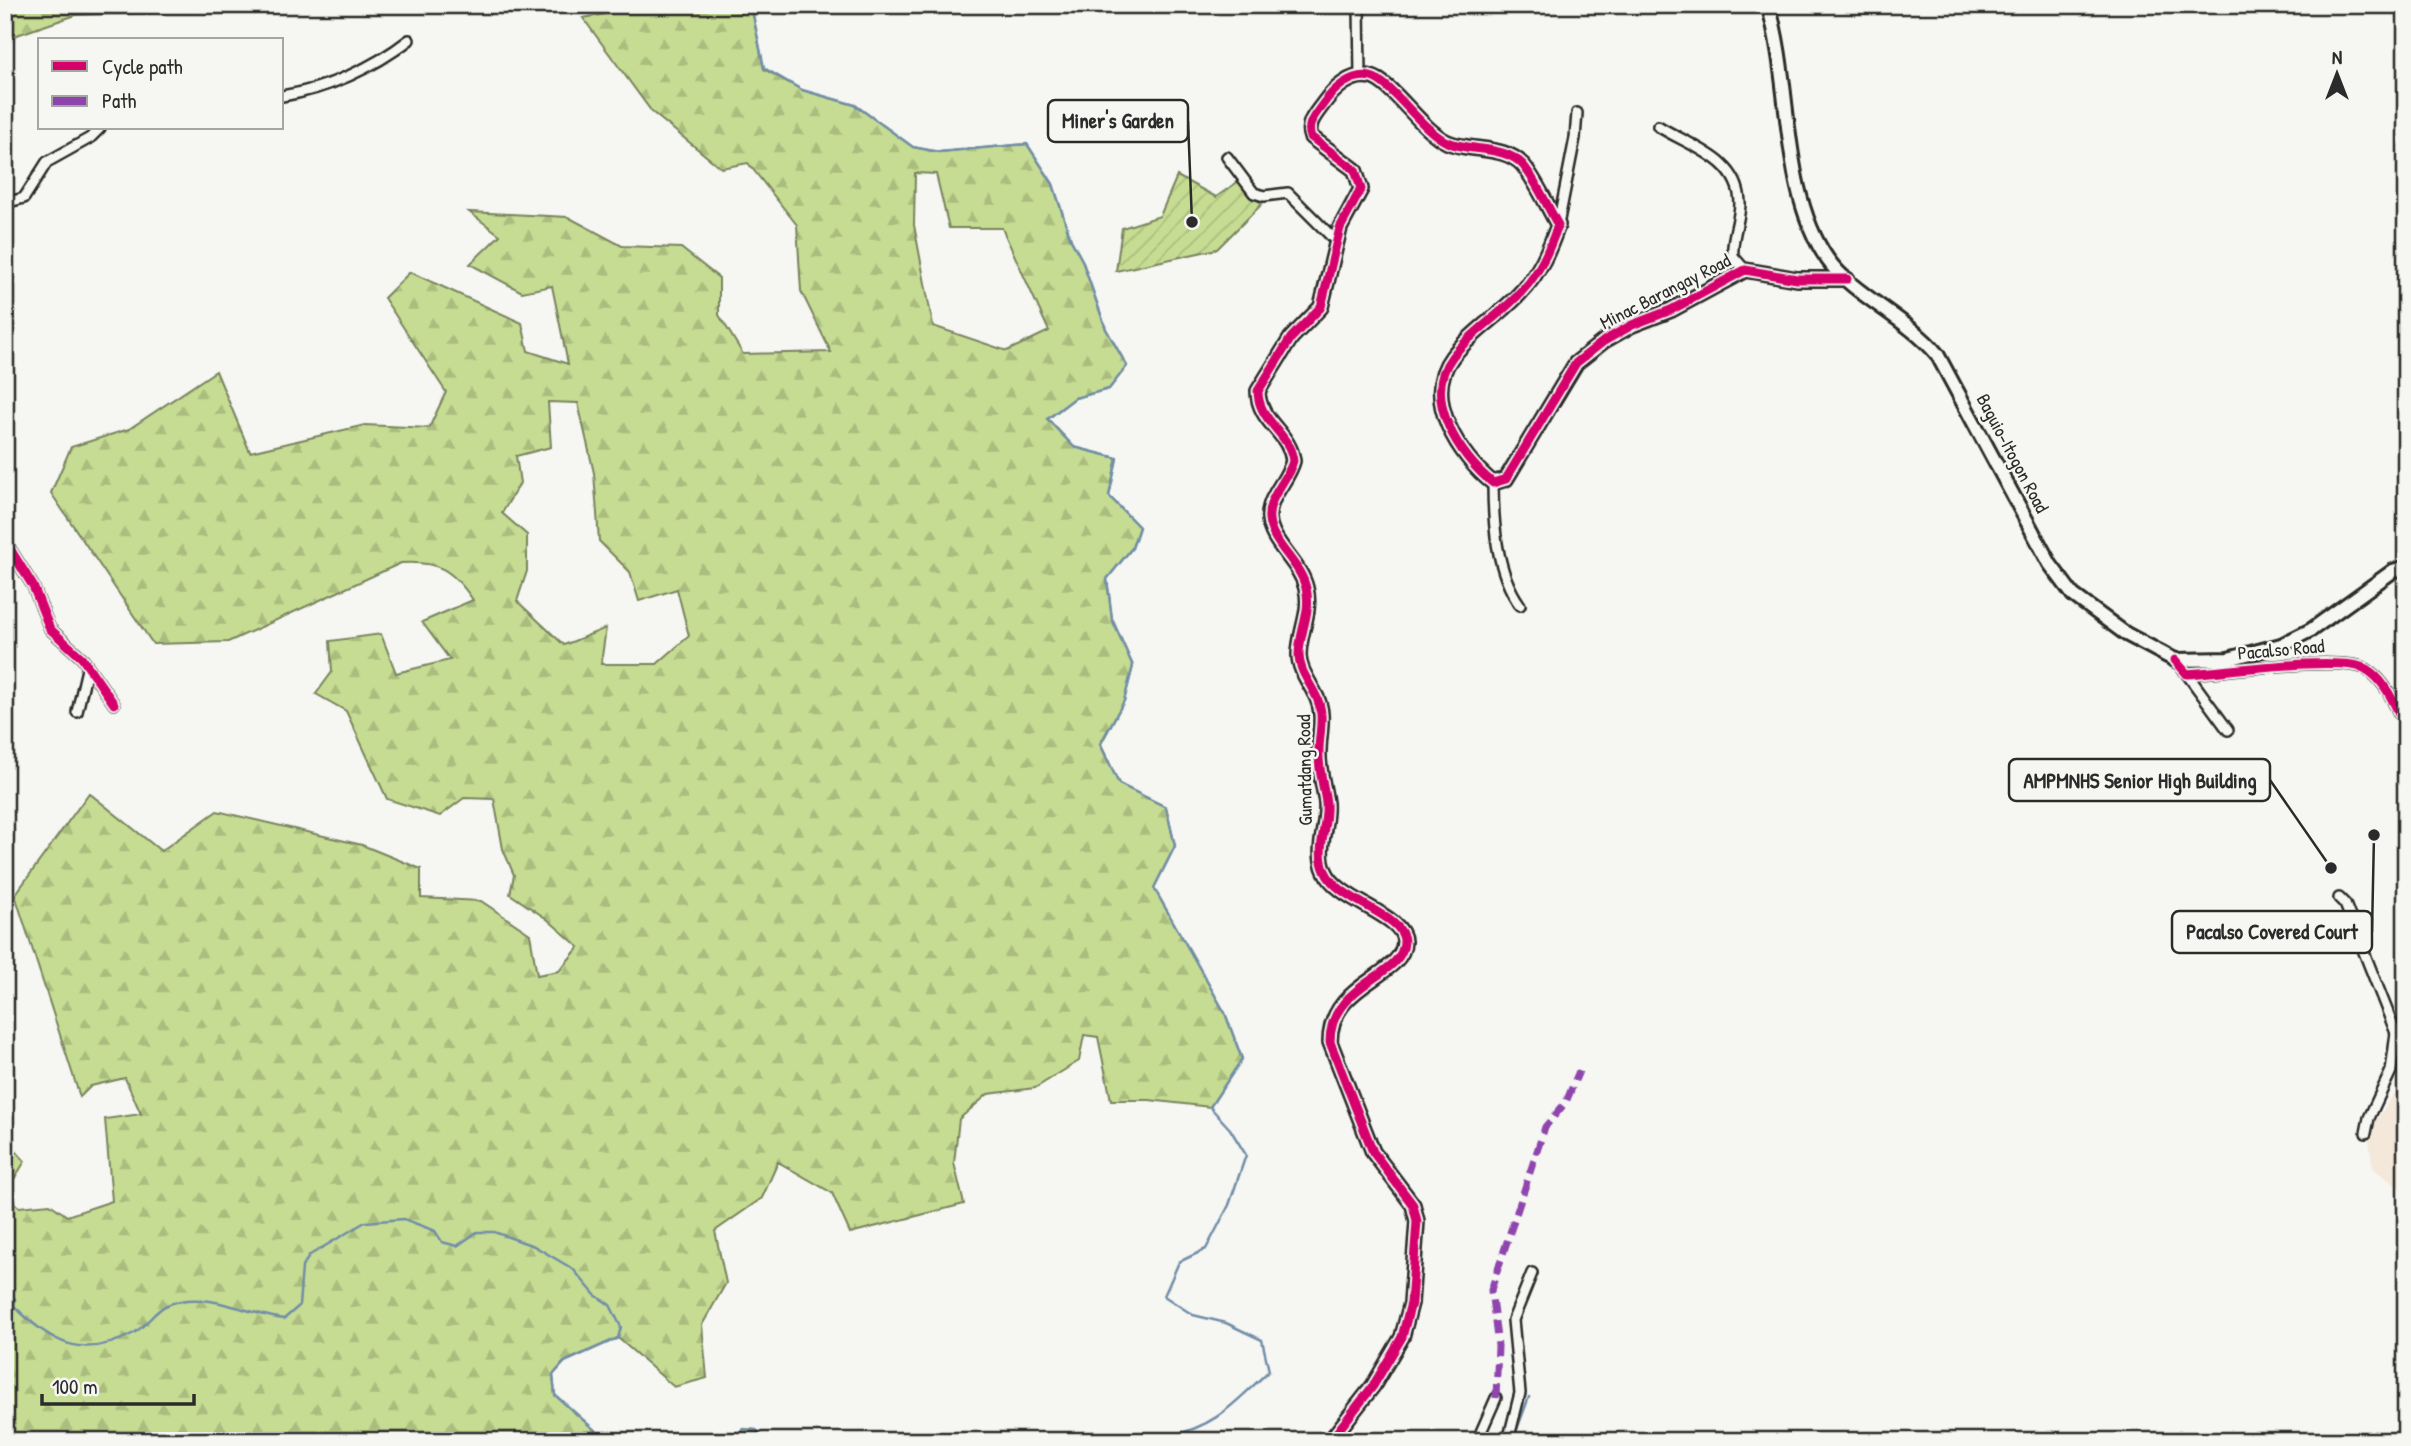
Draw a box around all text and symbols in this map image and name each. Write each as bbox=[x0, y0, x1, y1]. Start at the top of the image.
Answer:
legend bbox=[38, 38, 284, 130]
north arrow bbox=[2302, 38, 2372, 108]
text: N bbox=[2332, 44, 2342, 70]
text: Cycle path bbox=[102, 52, 183, 81]
text: Path bbox=[102, 86, 137, 115]
callout: Miner's Garden bbox=[1048, 100, 1188, 142]
text: Miner's Garden bbox=[1062, 106, 1174, 135]
street label: Minac Barangay Road bbox=[1595, 247, 1735, 335]
street label: Baguio-Itogon Road bbox=[1971, 389, 2056, 518]
street label: Pacalso Road bbox=[2237, 632, 2326, 666]
street label: Gumatdang Road bbox=[1290, 714, 1318, 826]
callout: AMPMNHS Senior High Building bbox=[2009, 759, 2270, 801]
text: AMPMNHS Senior High Building bbox=[2024, 766, 2256, 796]
callout: Pacalso Covered Court bbox=[2172, 911, 2372, 953]
text: Pacalso Covered Court bbox=[2186, 917, 2359, 946]
scale bar bbox=[42, 1362, 194, 1406]
text: 100 m bbox=[52, 1372, 98, 1401]

